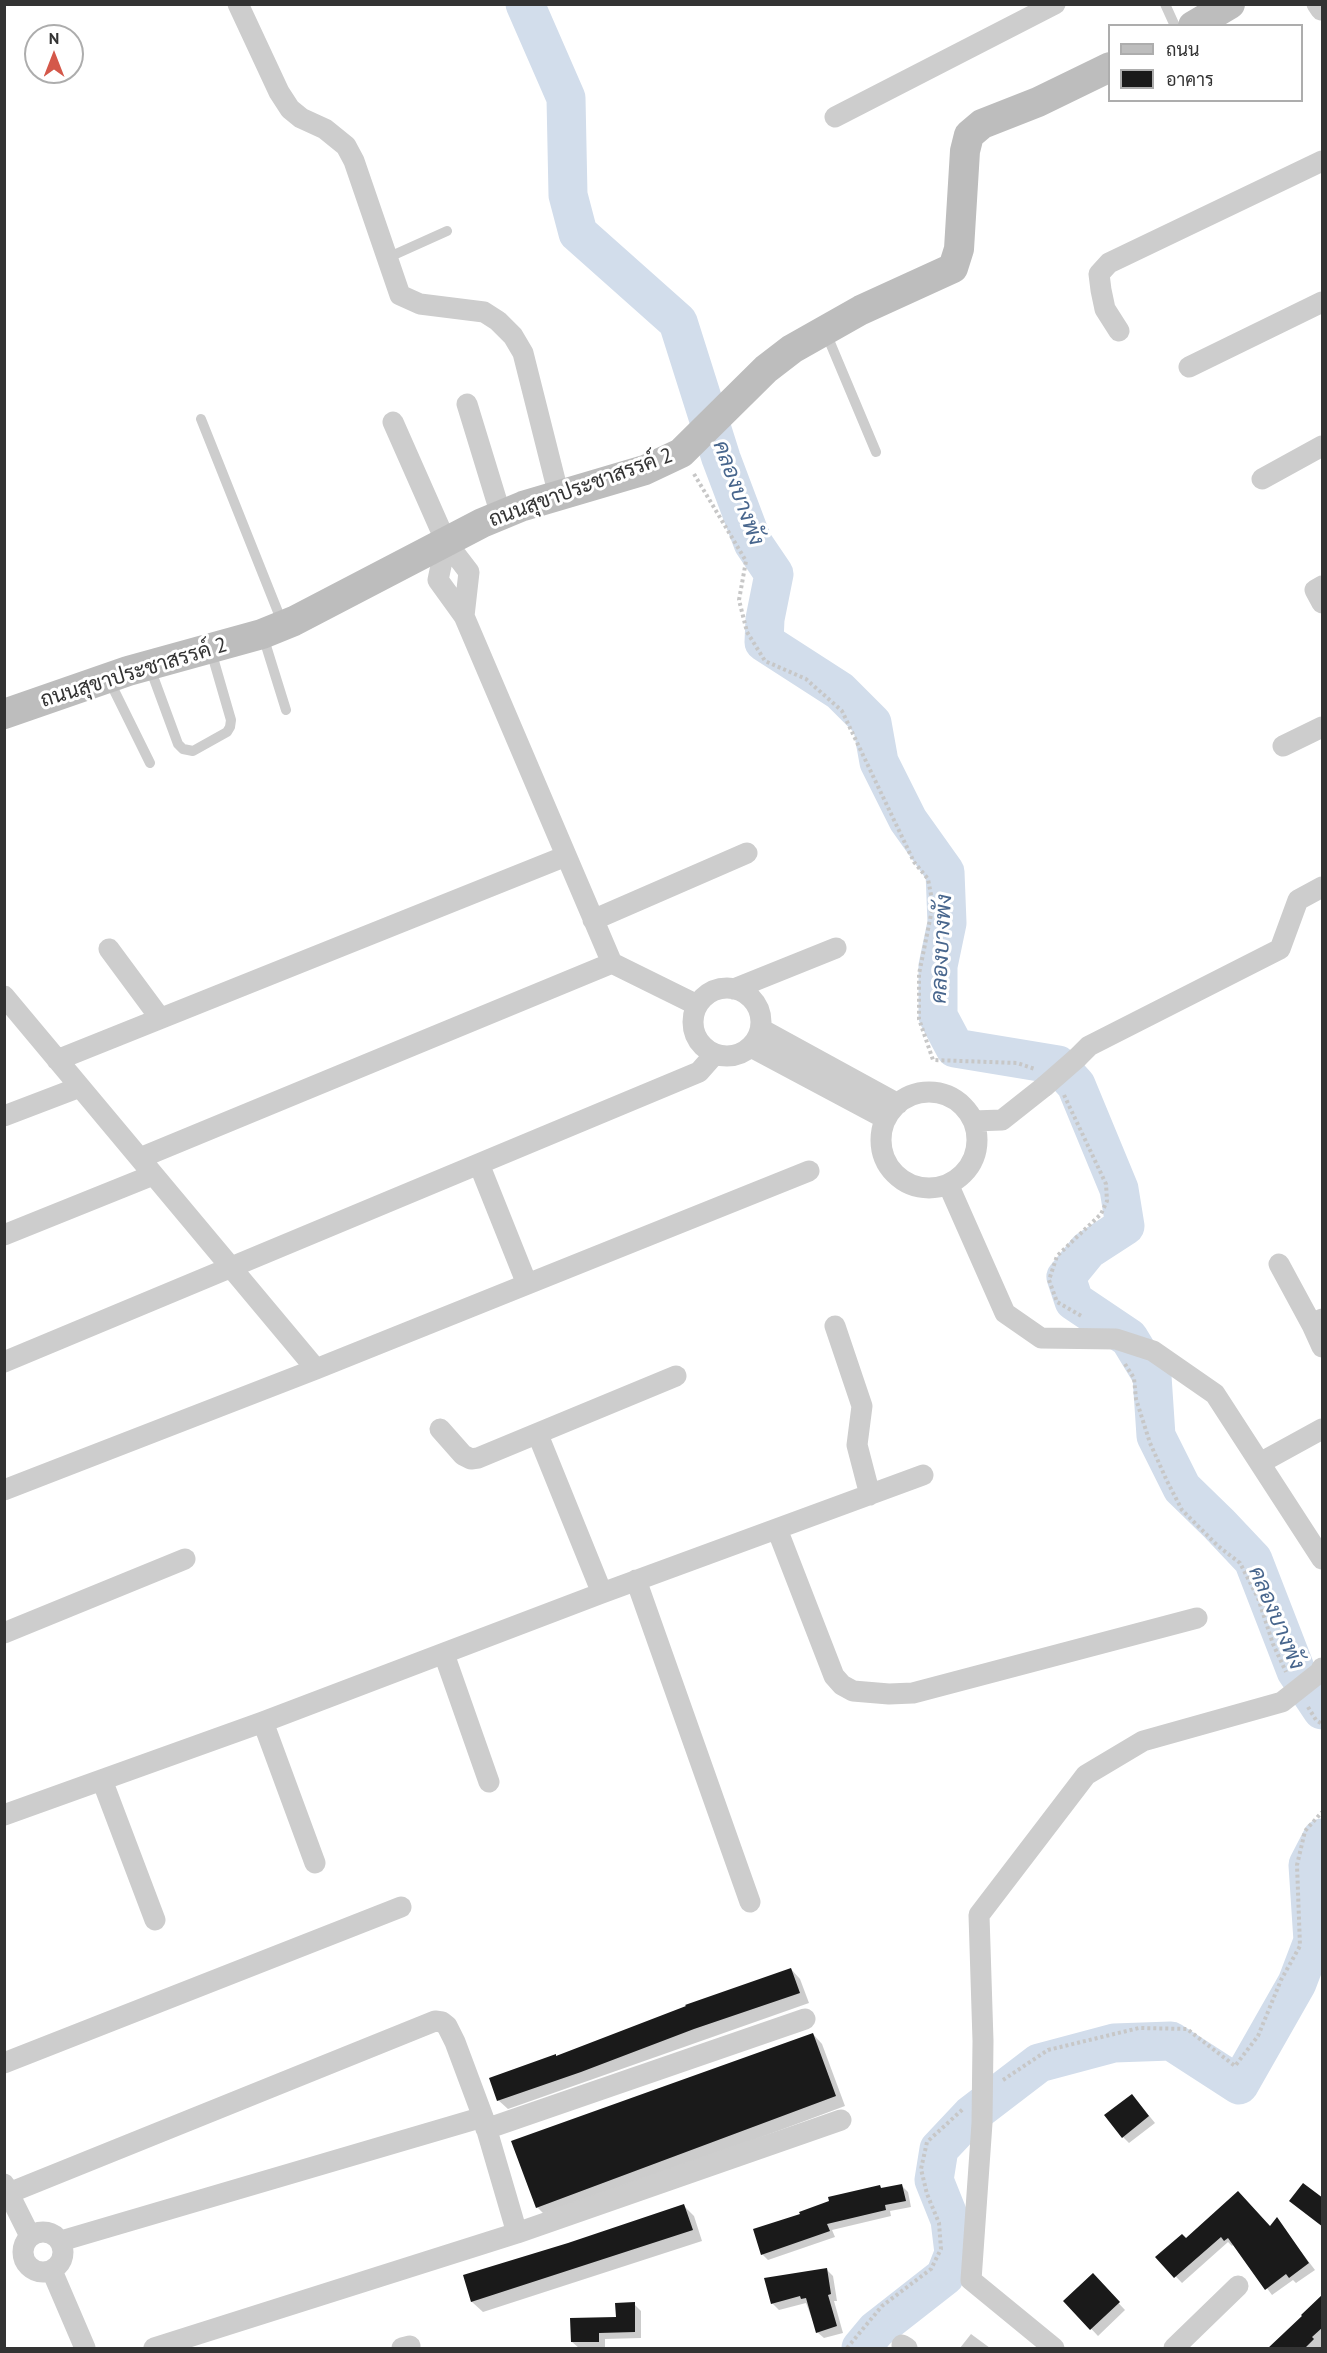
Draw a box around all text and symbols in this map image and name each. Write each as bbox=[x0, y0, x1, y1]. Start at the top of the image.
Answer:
north arrow bbox=[24, 24, 84, 84]
legend bbox=[1108, 24, 1303, 102]
text: N bbox=[49, 28, 59, 48]
text: ถนน bbox=[1166, 38, 1199, 61]
text: อาคาร bbox=[1166, 68, 1214, 91]
water label: คลองบางพัง bbox=[707, 437, 769, 549]
street label: ถนนสุขาประชาสรรค์ 2 bbox=[486, 443, 676, 533]
street label: ถนนสุขาประชาสรรค์ 2 bbox=[38, 633, 230, 713]
water label: คลองบางพัง bbox=[926, 894, 958, 1004]
water label: คลองบางพัง bbox=[1242, 1562, 1310, 1674]

